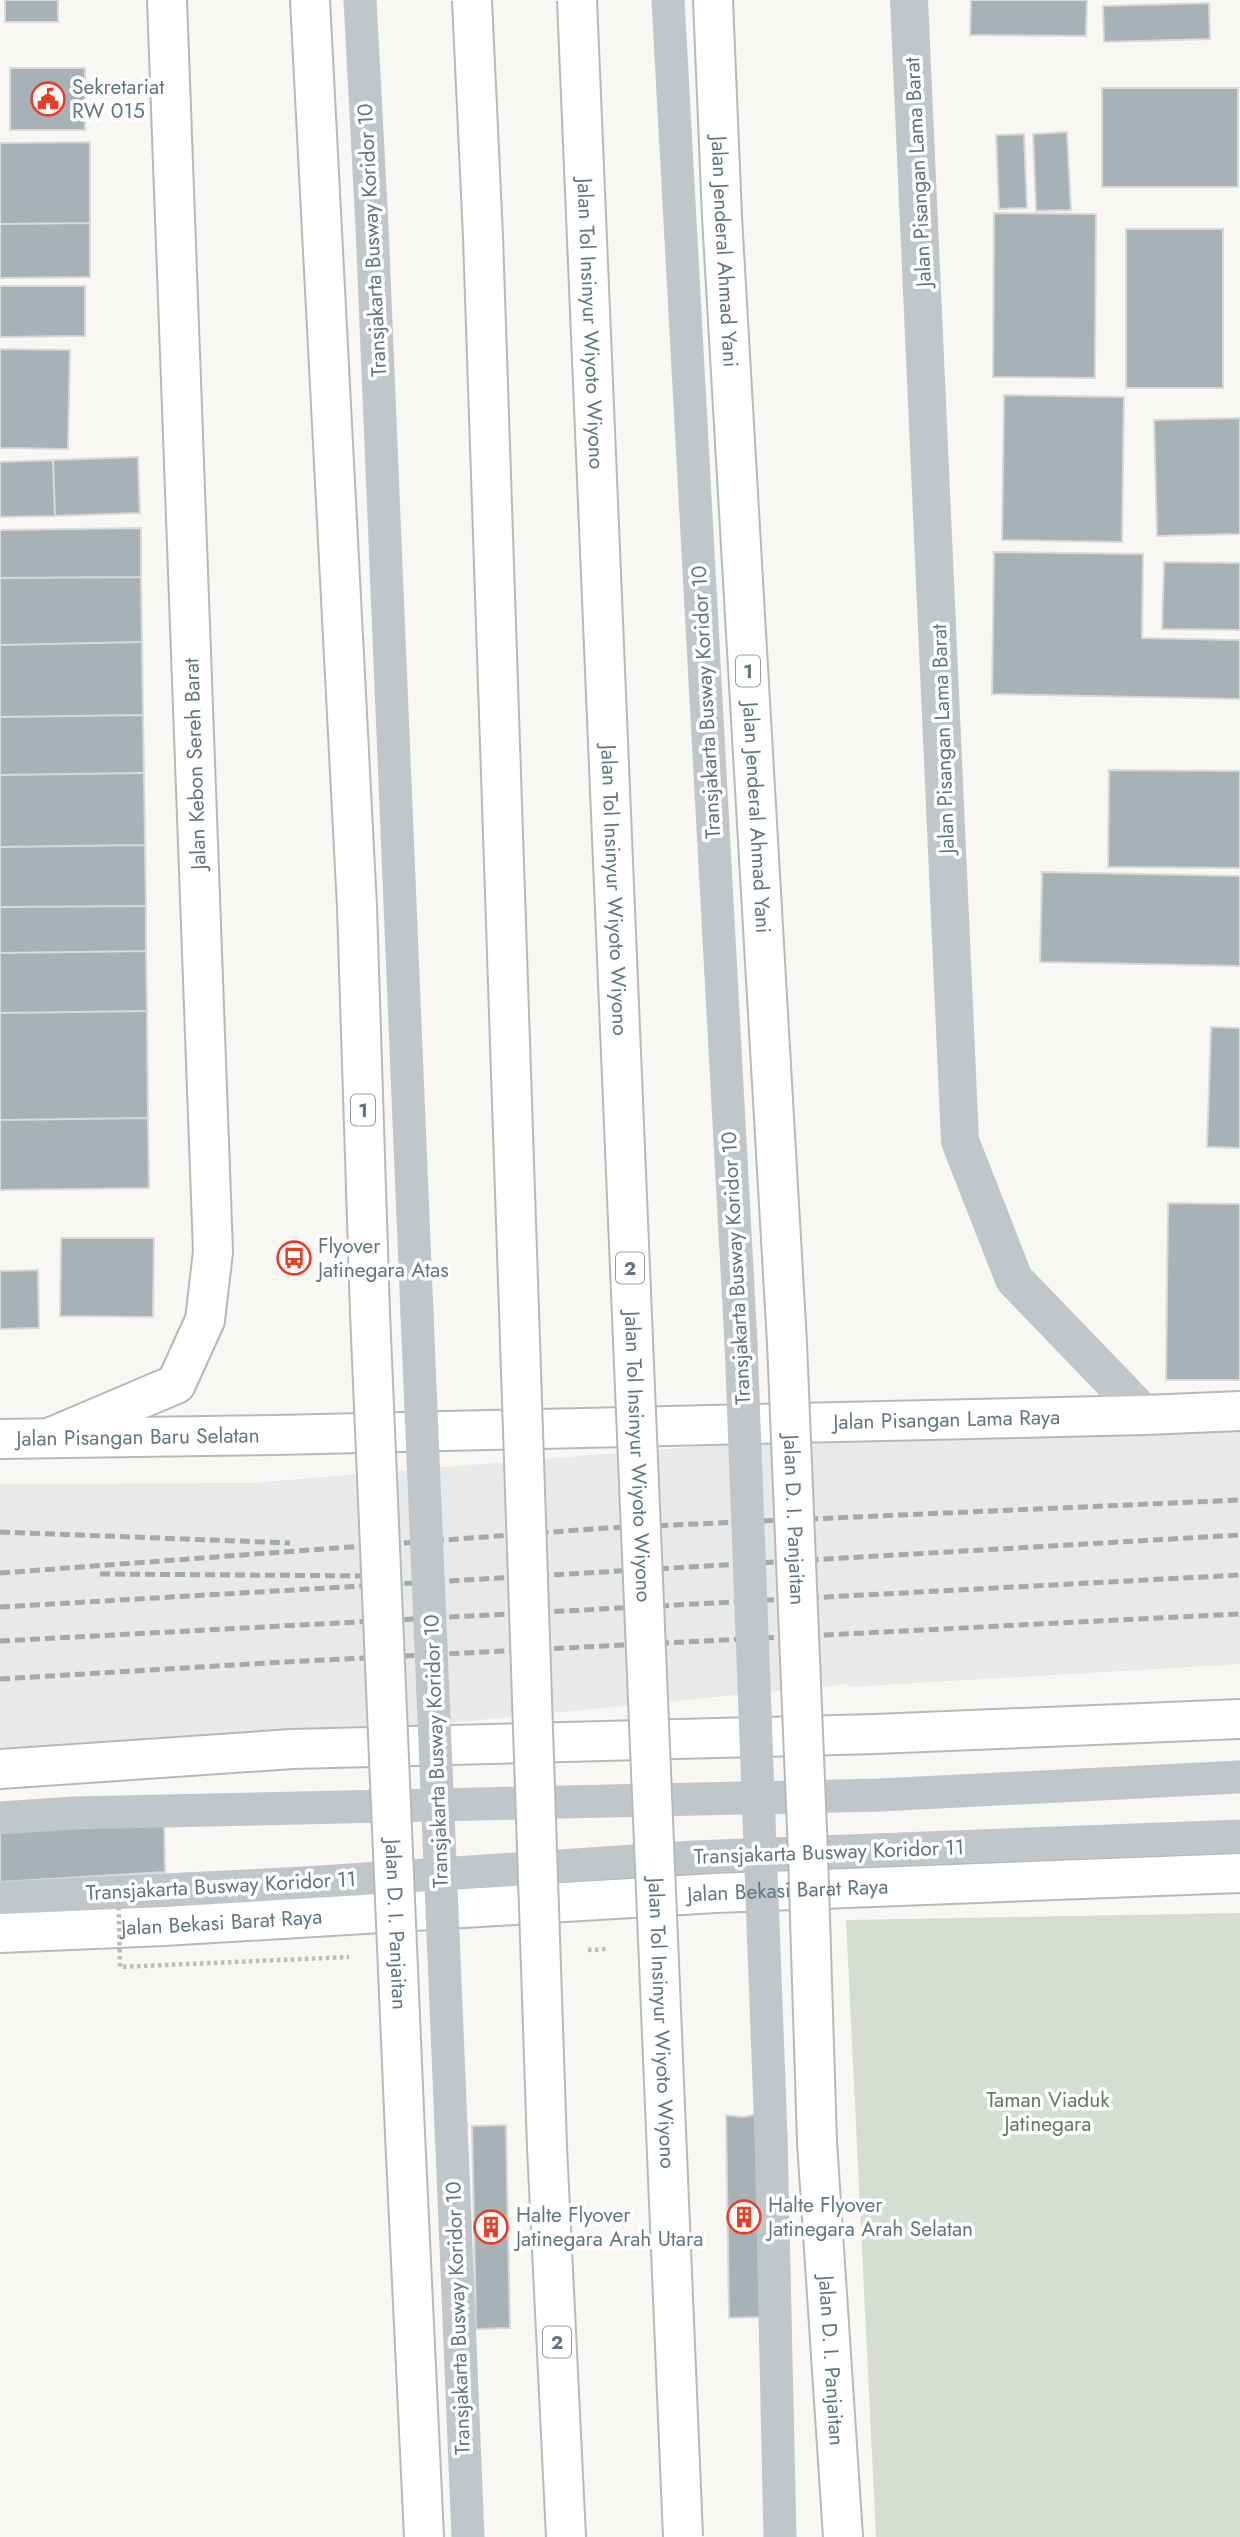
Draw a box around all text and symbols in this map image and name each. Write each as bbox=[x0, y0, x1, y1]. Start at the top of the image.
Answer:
street label: Jalan Pisangan Lama Barat bbox=[897, 56, 939, 291]
place label: Sekretariat RW 015 bbox=[72, 72, 164, 126]
public building icon: Sekretariat RW 015 bbox=[29, 80, 67, 118]
street label: Transjakarta Busway Koridor 10 bbox=[350, 103, 394, 377]
street label: Jalan Jenderal Ahmad Yani bbox=[704, 132, 746, 368]
street label: Jalan Tol Insinyur Wiyoto Wiyono bbox=[569, 175, 612, 470]
street label: Transjakarta Busway Koridor 10 bbox=[684, 565, 728, 839]
street label: Jalan Pisangan Lama Barat bbox=[924, 624, 962, 857]
road number: 1 bbox=[736, 656, 760, 686]
street label: Jalan Kebon Sereh Barat bbox=[176, 658, 214, 873]
street label: Jalan Jenderal Ahmad Yani bbox=[735, 698, 778, 934]
street label: Jalan Tol Insinyur Wiyoto Wiyono bbox=[593, 741, 635, 1036]
road number: 1 bbox=[351, 1094, 375, 1126]
street label: Transjakarta Busway Koridor 10 bbox=[714, 1131, 758, 1405]
place label: Flyover Jatinegara Atas bbox=[315, 1231, 449, 1285]
bus stop icon: Flyover Jatinegara Atas bbox=[275, 1239, 313, 1277]
road number: 2 bbox=[616, 1252, 644, 1284]
street label: Jalan Tol Insinyur Wiyoto Wiyono bbox=[617, 1308, 659, 1603]
street label: Jalan Pisangan Lama Raya bbox=[830, 1402, 1061, 1437]
street label: Jalan Pisangan Baru Selatan bbox=[13, 1420, 260, 1454]
street label: Jalan D. I. Panjaitan bbox=[776, 1431, 813, 1606]
street label: Transjakarta Busway Koridor 10 bbox=[416, 1614, 456, 1888]
street label: Transjakarta Busway Koridor 11 bbox=[693, 1832, 965, 1872]
street label: Jalan D. I. Panjaitan bbox=[377, 1836, 415, 2010]
street label: Transjakarta Busway Koridor 11 bbox=[85, 1864, 357, 1908]
street label: Jalan Bekasi Barat Raya bbox=[683, 1871, 889, 1910]
street label: Jalan Tol Insinyur Wiyoto Wiyono bbox=[640, 1874, 683, 2169]
street label: Jalan Bekasi Barat Raya bbox=[118, 1902, 323, 1943]
park label: Taman Viaduk Jatinegara bbox=[986, 2085, 1110, 2139]
street label: Transjakarta Busway Koridor 10 bbox=[438, 2181, 478, 2455]
place label: Halte Flyover Jatinegara Arah Selatan bbox=[765, 2190, 973, 2244]
building icon: Halte Flyover Jatinegara Arah Selatan bbox=[725, 2198, 763, 2236]
place label: Halte Flyover Jatinegara Arah Utara bbox=[513, 2200, 703, 2254]
building icon: Halte Flyover Jatinegara Arah Utara bbox=[472, 2208, 510, 2246]
street label: Jalan D. I. Panjaitan bbox=[811, 2271, 852, 2447]
road number: 2 bbox=[543, 2326, 571, 2358]

